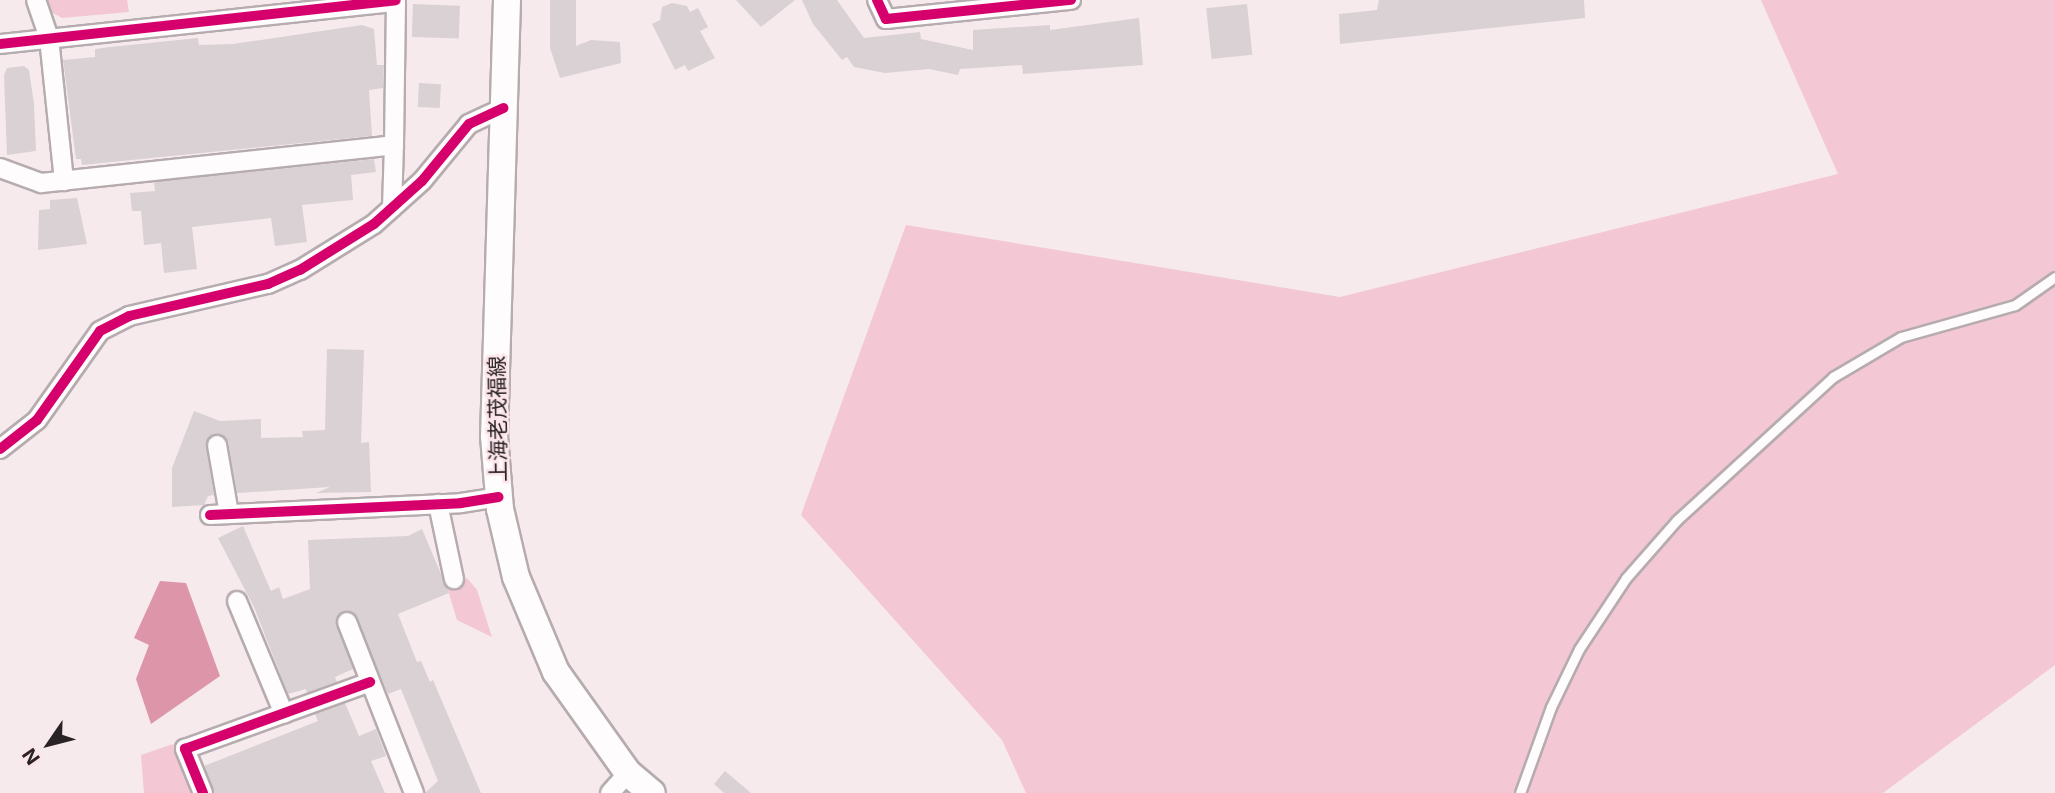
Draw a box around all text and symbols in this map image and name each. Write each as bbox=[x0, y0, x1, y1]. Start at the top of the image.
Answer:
street label: 上海老茂福線 bbox=[484, 356, 512, 482]
north arrow bbox=[14, 709, 84, 779]
text: N bbox=[18, 744, 45, 769]

